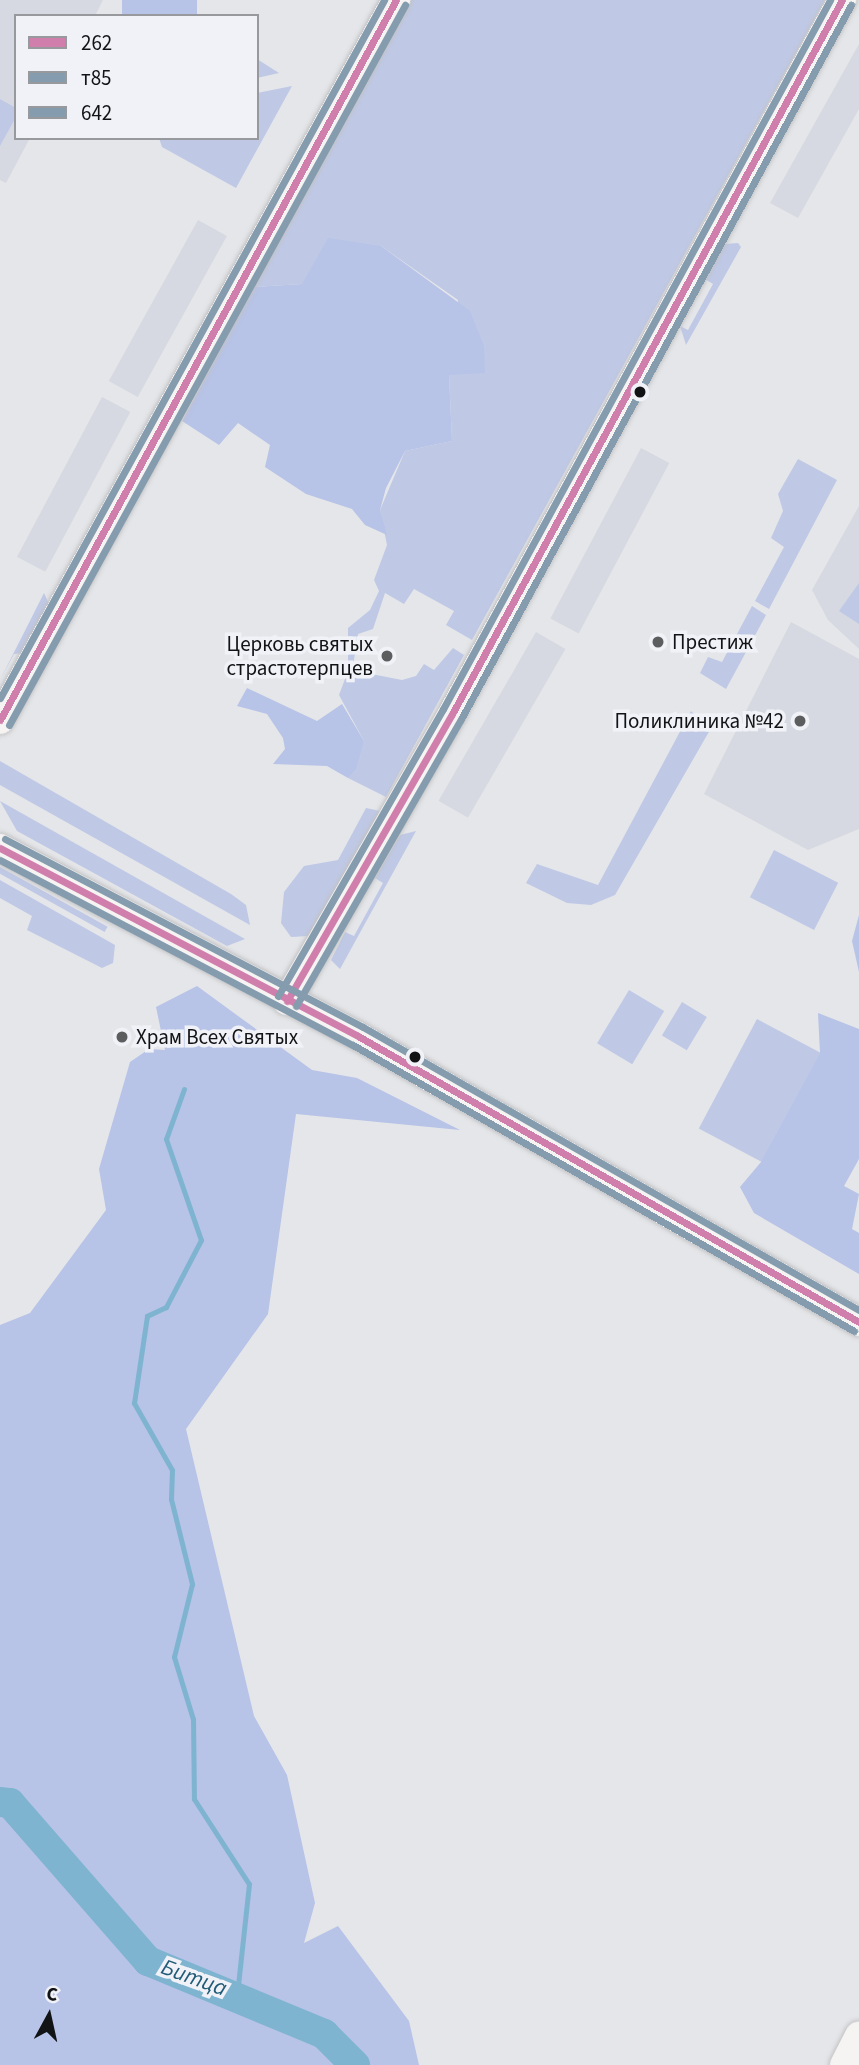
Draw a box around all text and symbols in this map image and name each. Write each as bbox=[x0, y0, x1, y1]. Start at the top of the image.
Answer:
legend bbox=[14, 14, 259, 140]
text: 262 bbox=[81, 28, 112, 58]
text: т85 bbox=[81, 63, 112, 93]
text: 642 bbox=[81, 98, 112, 128]
unlabelled marker bbox=[633, 385, 647, 399]
place label: Престиж bbox=[672, 629, 753, 655]
place label: Церковь святых страстотерпцев bbox=[226, 631, 373, 681]
marker: Престиж bbox=[650, 634, 666, 650]
marker: Церковь святых страстотерпцев bbox=[379, 648, 395, 664]
place label: Поликлиника №42 bbox=[614, 708, 784, 734]
marker: Поликлиника №42 bbox=[790, 711, 810, 731]
place label: Храм Всех Святых bbox=[136, 1024, 298, 1050]
marker: Храм Всех Святых bbox=[114, 1029, 130, 1045]
unlabelled marker bbox=[408, 1050, 422, 1064]
water label: Битца bbox=[157, 1953, 231, 2003]
north arrow bbox=[14, 1981, 84, 2051]
text: С bbox=[45, 1981, 59, 2009]

